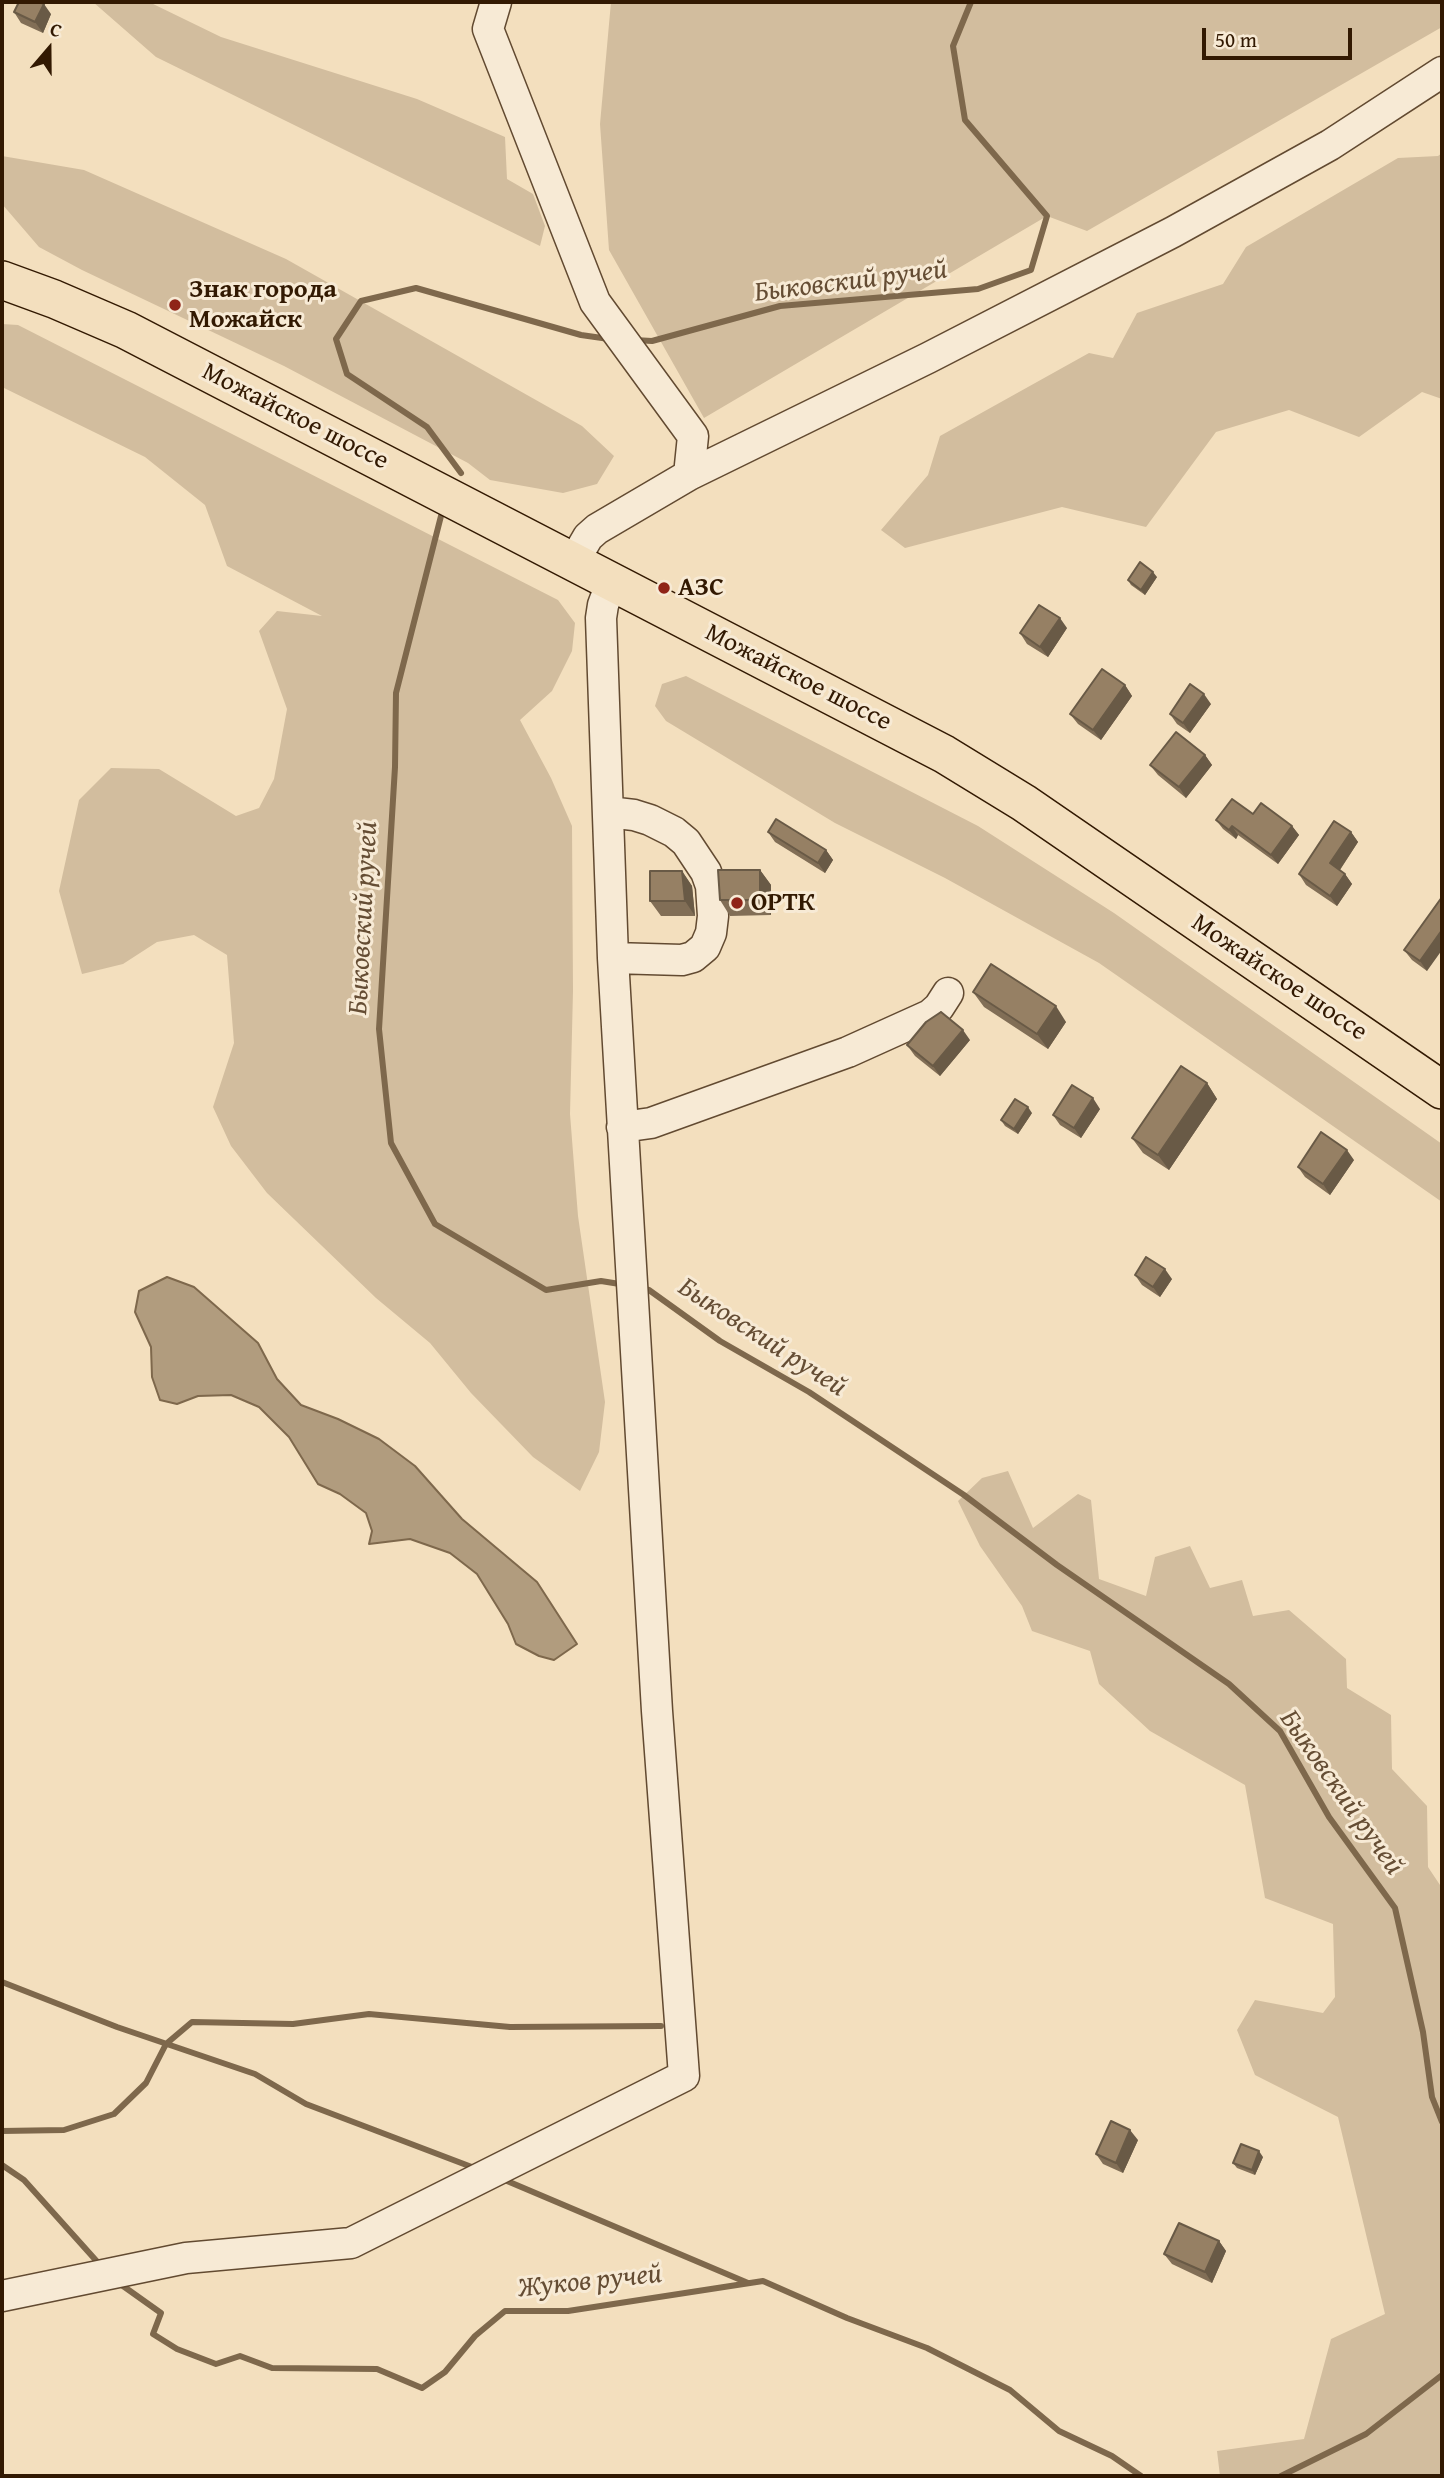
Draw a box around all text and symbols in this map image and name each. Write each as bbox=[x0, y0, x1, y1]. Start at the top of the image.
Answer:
north arrow bbox=[14, 14, 84, 84]
text: С bbox=[46, 14, 66, 44]
scale bar bbox=[1206, 14, 1356, 58]
text: 50 m bbox=[1215, 24, 1257, 55]
water label: Быковский ручей bbox=[753, 253, 949, 311]
place label: Знак города Можайск bbox=[189, 274, 337, 336]
marker: Знак города Можайск bbox=[167, 297, 183, 313]
street label: Можайское шоссе bbox=[197, 357, 393, 477]
place label: АЗС bbox=[678, 572, 724, 604]
marker: АЗС bbox=[656, 580, 672, 596]
street label: Можайское шоссе bbox=[700, 618, 896, 738]
water label: Быковский ручей bbox=[342, 820, 386, 1016]
place label: ОРТК bbox=[751, 887, 815, 919]
marker: ОРТК bbox=[729, 895, 745, 911]
street label: Можайское шоссе bbox=[1185, 908, 1373, 1048]
water label: Быковский ручей bbox=[671, 1271, 853, 1405]
water label: Быковский ручей bbox=[1272, 1704, 1410, 1882]
water label: Жуков ручей bbox=[516, 2258, 664, 2306]

